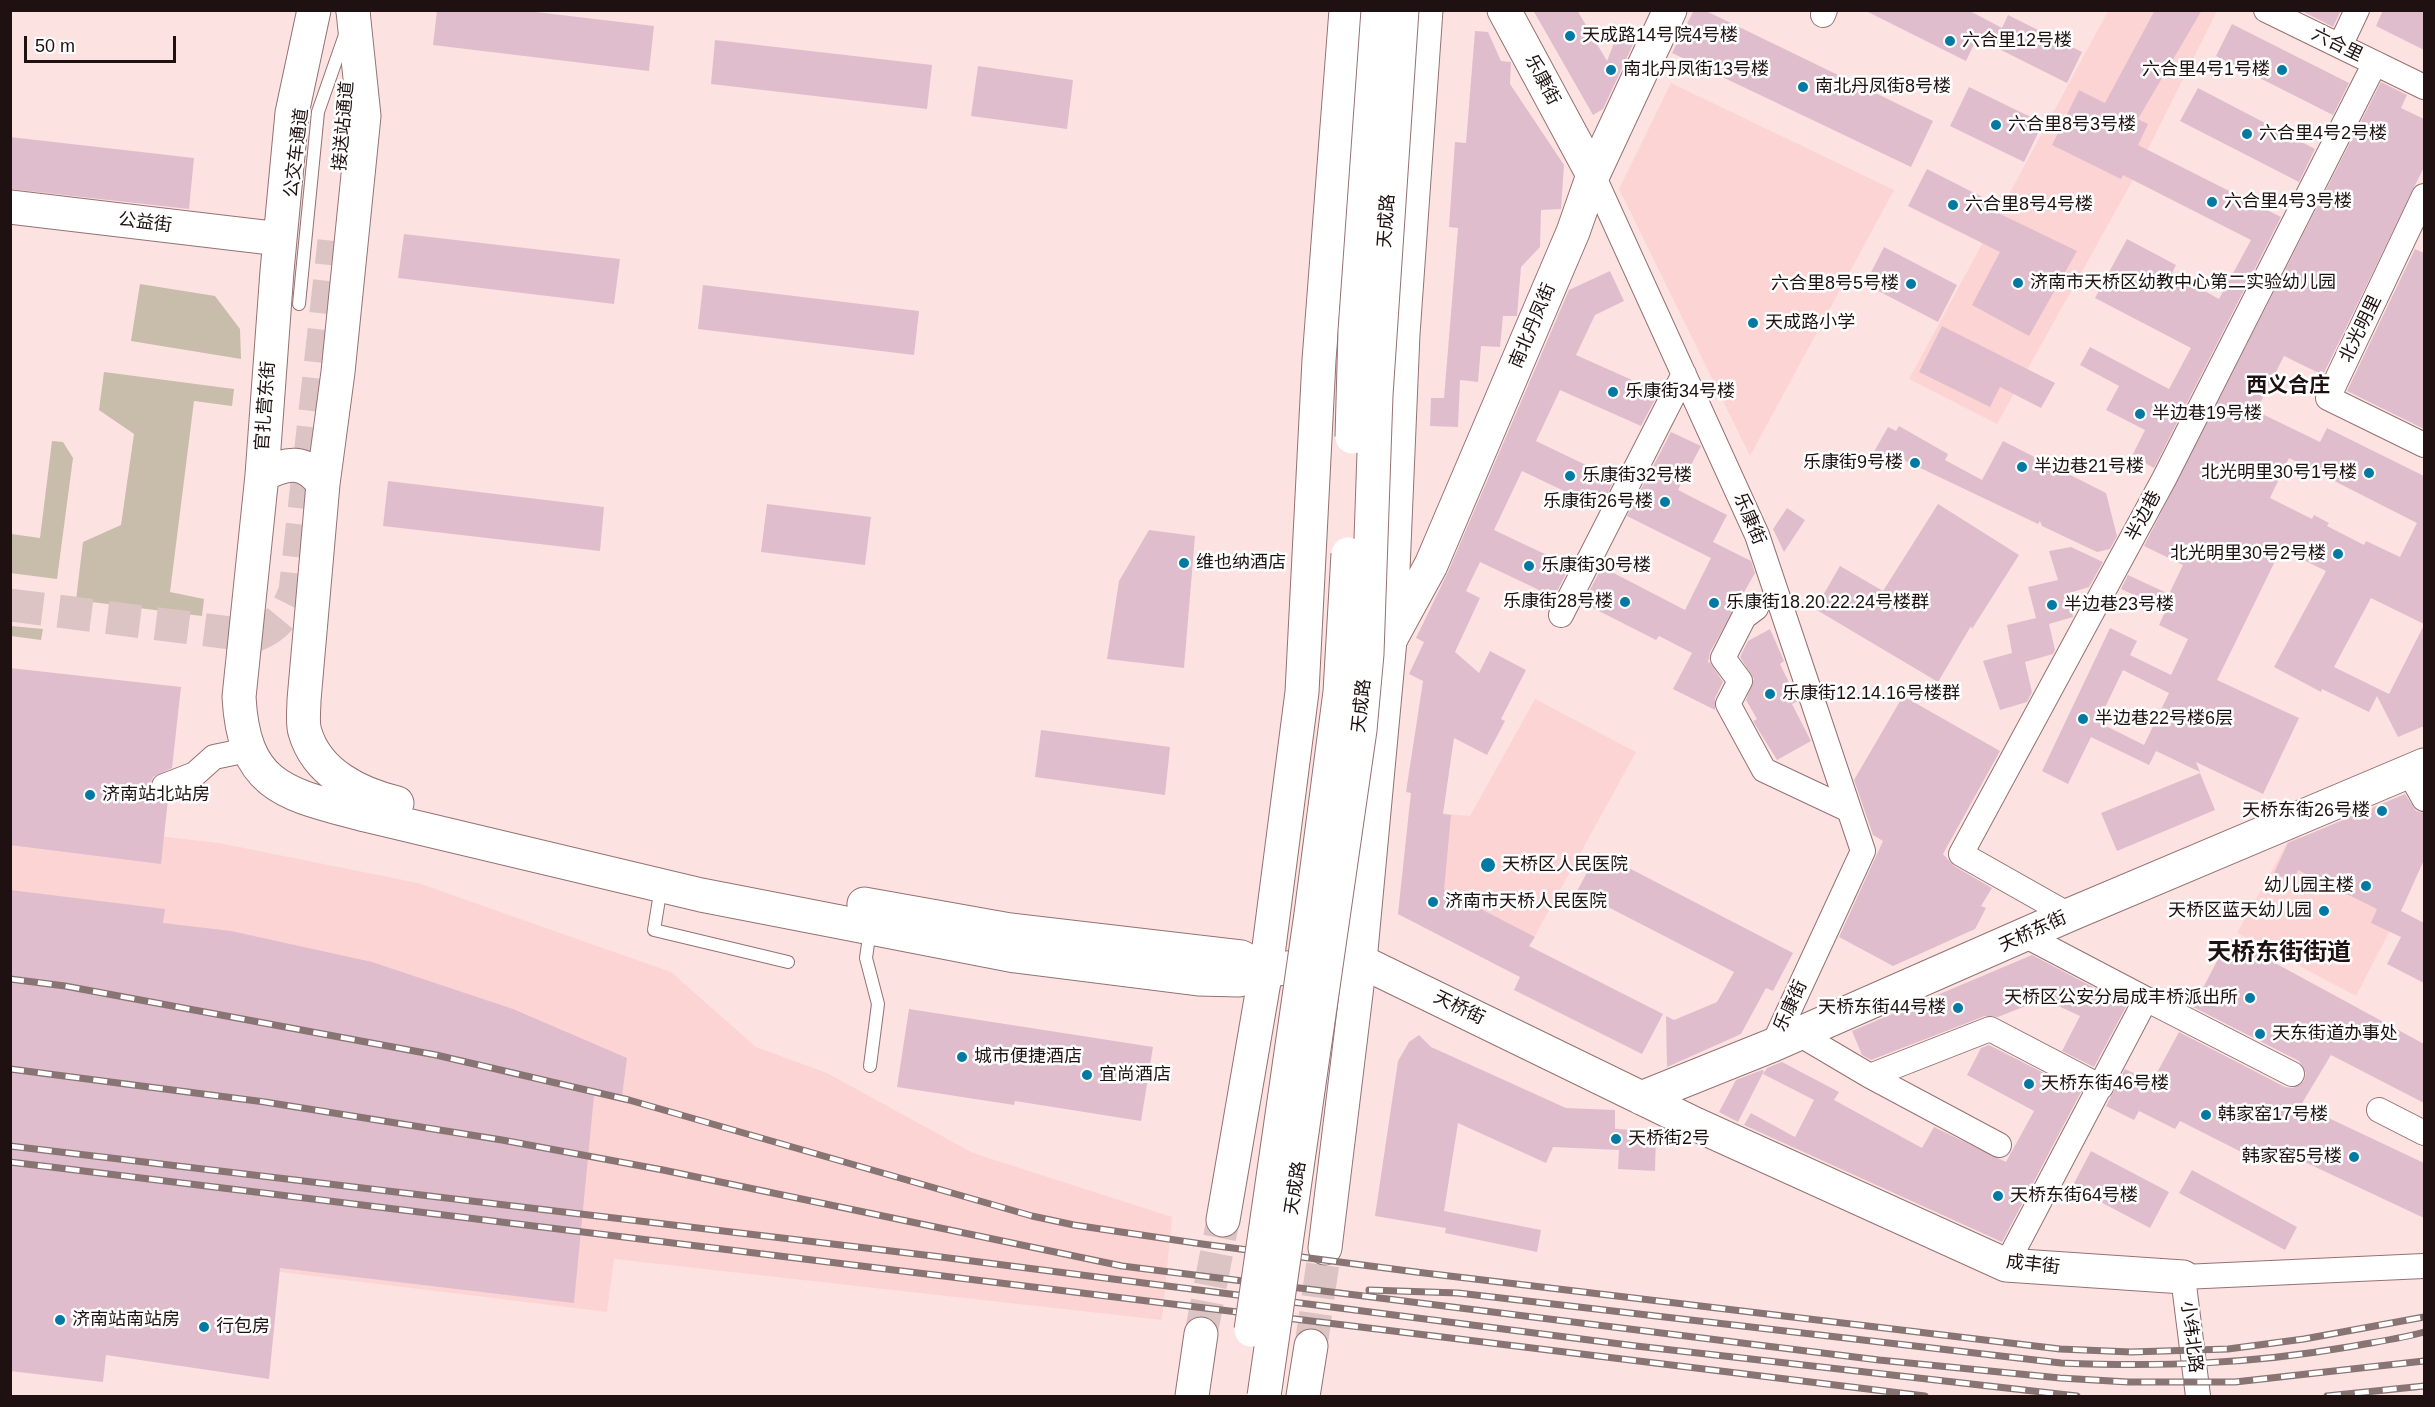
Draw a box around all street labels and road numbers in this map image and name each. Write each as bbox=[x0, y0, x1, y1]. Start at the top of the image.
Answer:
street label: 六合里 bbox=[2308, 23, 2366, 67]
street label: 乐康街 bbox=[1520, 51, 1564, 109]
street label: 接送站通道 bbox=[329, 80, 359, 172]
street label: 公交车通道 bbox=[281, 107, 313, 199]
street label: 天成路 bbox=[1374, 193, 1400, 249]
street label: 公益街 bbox=[117, 209, 173, 237]
street label: 南北丹凤街 bbox=[1505, 280, 1561, 372]
street label: 北光明里 bbox=[2336, 292, 2386, 366]
street label: 官扎营东街 bbox=[252, 360, 280, 452]
street label: 半边巷 bbox=[2122, 487, 2166, 545]
street label: 乐康街 bbox=[1729, 490, 1769, 548]
street label: 天成路 bbox=[1348, 678, 1376, 734]
street label: 天桥东街 bbox=[1996, 907, 2070, 957]
street label: 乐康街 bbox=[1770, 977, 1812, 1035]
street label: 天桥街 bbox=[1430, 986, 1488, 1030]
street label: 天成路 bbox=[1281, 1160, 1311, 1216]
street label: 成丰街 bbox=[2005, 1251, 2061, 1279]
street label: 小纬北路 bbox=[2176, 1300, 2206, 1374]

